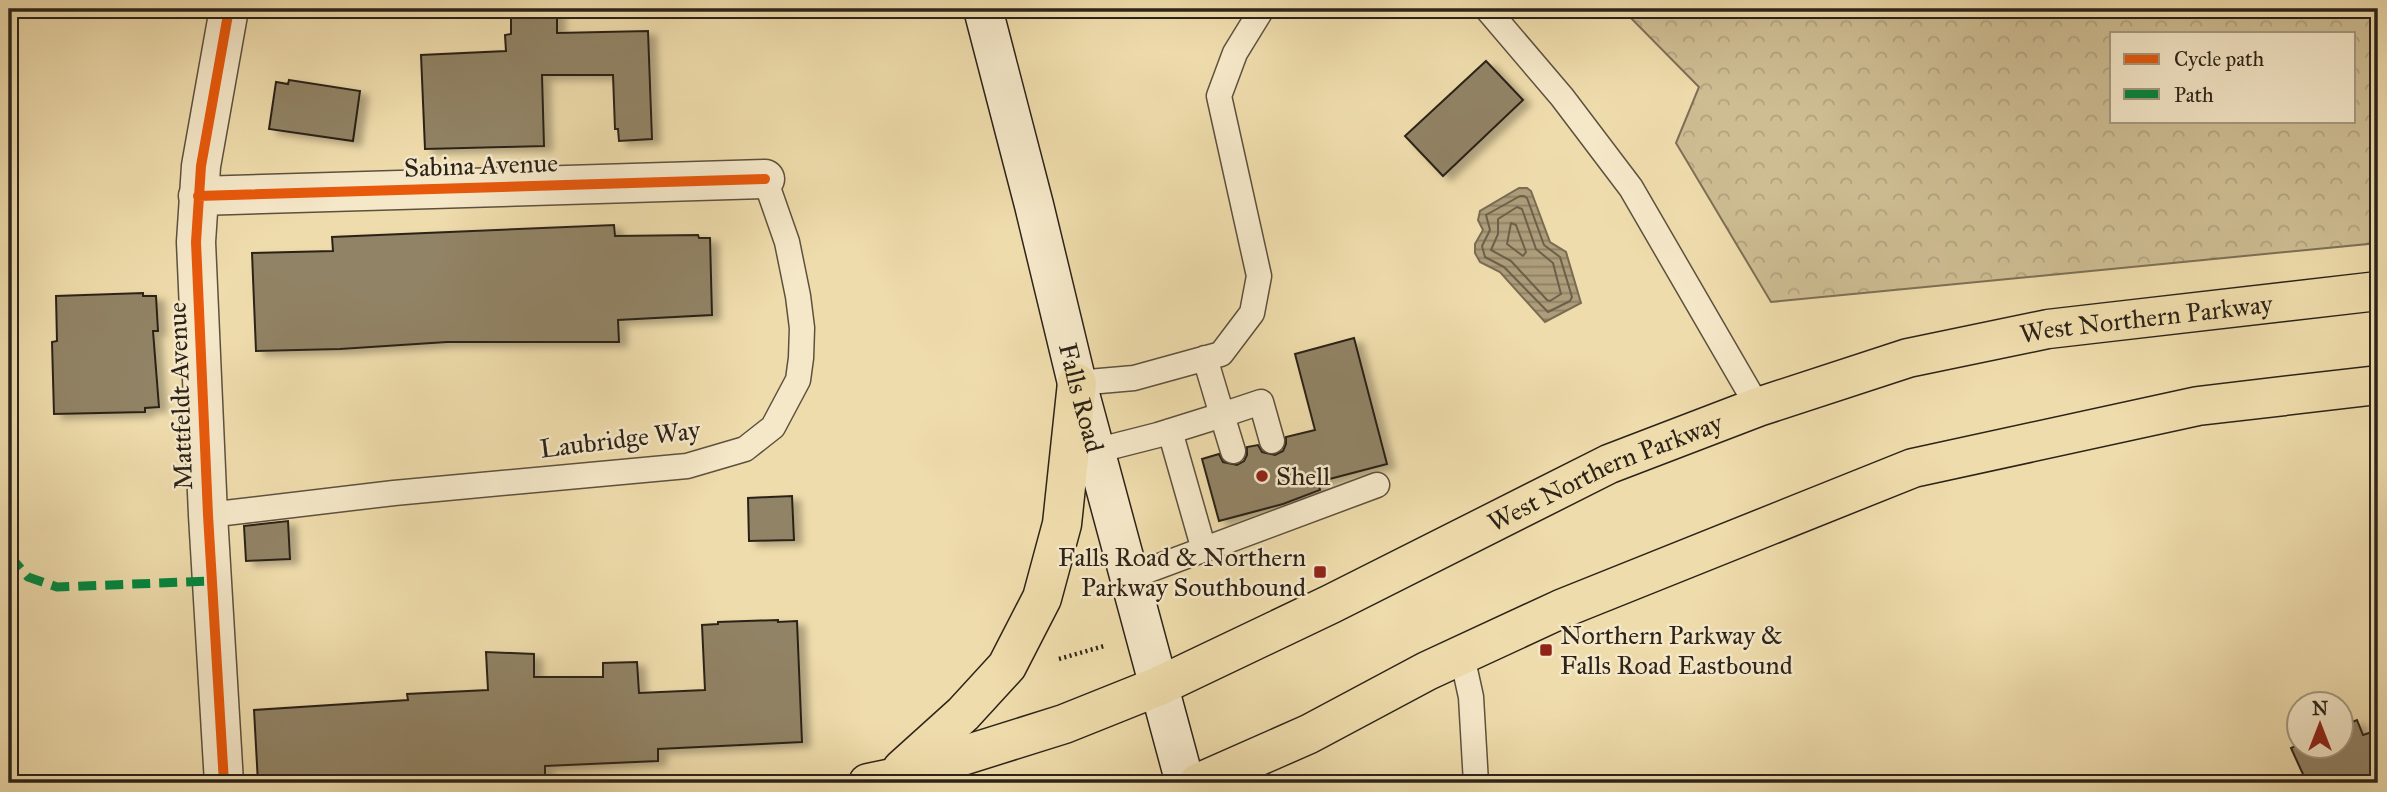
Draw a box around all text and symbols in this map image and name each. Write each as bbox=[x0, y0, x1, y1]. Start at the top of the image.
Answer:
legend bbox=[2110, 32, 2356, 122]
text: Cycle path bbox=[2174, 46, 2265, 72]
text: Path bbox=[2174, 82, 2214, 108]
street label: Sabina Avenue bbox=[403, 146, 559, 184]
street label: West Northern Parkway bbox=[2017, 287, 2275, 350]
street label: Mattfeldt Avenue bbox=[161, 301, 199, 491]
street label: Falls Road bbox=[1052, 340, 1111, 456]
street label: West Northern Parkway bbox=[1482, 406, 1728, 539]
street label: Laubridge Way bbox=[538, 413, 703, 465]
place label: Shell bbox=[1276, 460, 1330, 492]
marker: Shell bbox=[1254, 468, 1270, 484]
place label: Falls Road & Northern Parkway Southbound bbox=[1058, 541, 1306, 603]
marker: Falls Road & Northern Parkway Southbound bbox=[1312, 564, 1328, 580]
place label: Northern Parkway & Falls Road Eastbound bbox=[1560, 619, 1793, 681]
marker: Northern Parkway & Falls Road Eastbound bbox=[1538, 642, 1554, 658]
north arrow bbox=[2286, 690, 2356, 760]
text: N bbox=[2312, 697, 2328, 720]

